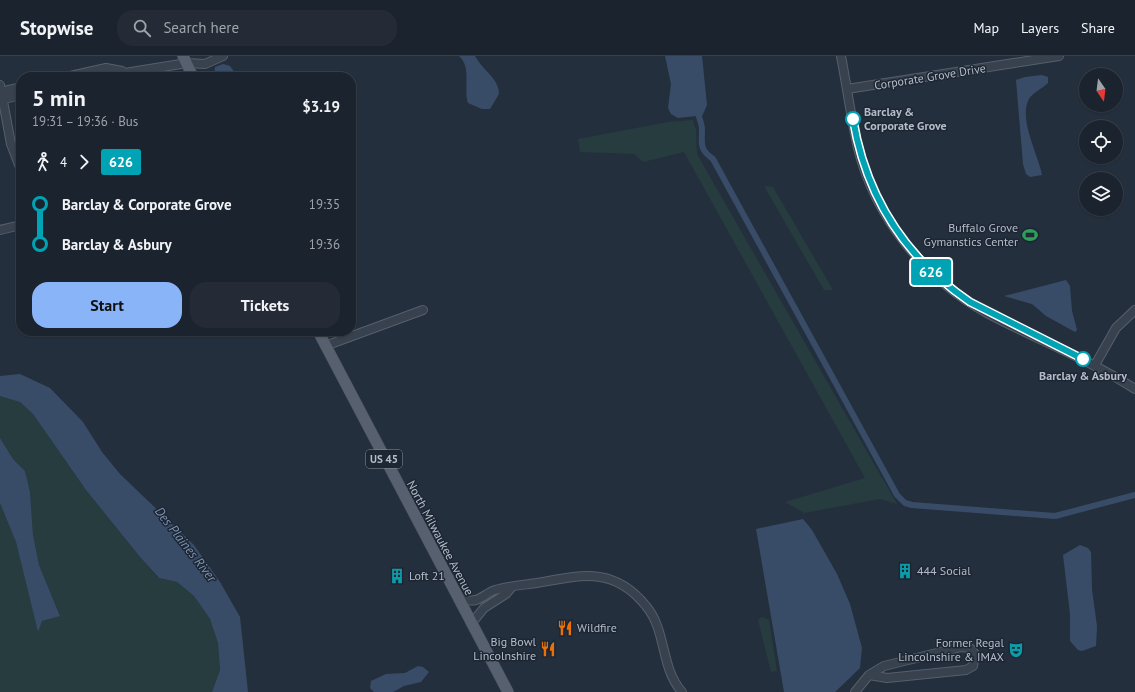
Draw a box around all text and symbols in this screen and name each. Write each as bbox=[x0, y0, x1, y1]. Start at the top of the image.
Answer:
search box bbox=[117, 10, 397, 46]
text: Stopwise bbox=[20, 16, 93, 40]
icon: search bbox=[131, 17, 153, 39]
text: Search here bbox=[163, 18, 239, 37]
text: Map bbox=[973, 19, 999, 37]
text: Layers bbox=[1021, 19, 1059, 37]
text: Share bbox=[1081, 19, 1115, 37]
street label: Corporate Grove Drive bbox=[873, 60, 987, 93]
north arrow bbox=[1079, 68, 1123, 112]
map controls bbox=[1079, 68, 1123, 216]
text: 5 min bbox=[32, 84, 86, 112]
text: $3.19 bbox=[302, 97, 340, 116]
place label: Barclay & Corporate Grove bbox=[864, 104, 947, 133]
marker: Barclay & Corporate Grove bbox=[845, 111, 861, 127]
text: 19:31 – 19:36 · Bus bbox=[32, 113, 138, 130]
button: locate bbox=[1079, 120, 1123, 164]
icon: walk bbox=[32, 151, 54, 173]
icon: forward bbox=[73, 151, 95, 173]
text: 626 bbox=[109, 153, 133, 171]
text: 4 bbox=[60, 154, 67, 171]
button: layers bbox=[1079, 172, 1123, 216]
text: Barclay & Corporate Grove bbox=[62, 195, 232, 214]
text: 19:35 bbox=[309, 196, 340, 213]
place label: Buffalo Grove Gymanstics Center bbox=[924, 220, 1018, 249]
sports icon: Buffalo Grove Gymanstics Center bbox=[1021, 226, 1039, 244]
text: Barclay & Asbury bbox=[62, 235, 172, 254]
text: 19:36 bbox=[309, 236, 340, 253]
line badge: 626 bbox=[908, 259, 954, 285]
text: 626 bbox=[919, 263, 943, 281]
button: Start bbox=[32, 282, 182, 328]
button: Tickets bbox=[190, 282, 340, 328]
marker: Barclay & Asbury bbox=[1075, 351, 1091, 367]
place label: Barclay & Asbury bbox=[1039, 368, 1127, 383]
road number: US 45 bbox=[366, 450, 402, 468]
street label: North Milwaukee Avenue bbox=[404, 478, 477, 598]
water label: Des Plaines River bbox=[151, 503, 221, 586]
building icon: 444 Social bbox=[896, 562, 914, 580]
place label: 444 Social bbox=[917, 563, 971, 578]
building icon: Loft 21 bbox=[388, 567, 406, 585]
place label: Loft 21 bbox=[409, 568, 445, 583]
restaurant icon: Wildfire bbox=[556, 619, 574, 637]
place label: Wildfire bbox=[577, 620, 617, 635]
place label: Big Bowl Lincolnshire bbox=[473, 634, 536, 663]
place label: Former Regal Lincolnshire & IMAX bbox=[898, 635, 1005, 664]
restaurant icon: Big Bowl Lincolnshire bbox=[539, 640, 557, 658]
theatre icon: Former Regal Lincolnshire & IMAX bbox=[1007, 641, 1025, 659]

